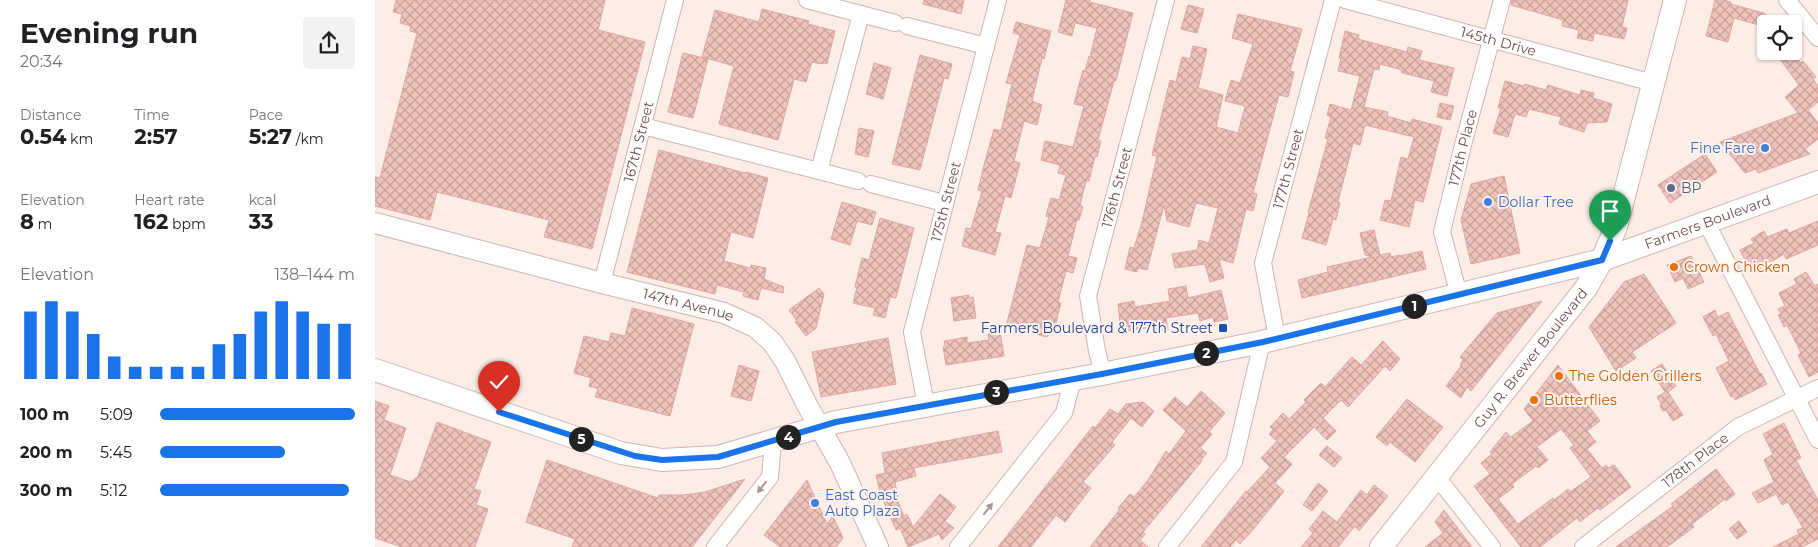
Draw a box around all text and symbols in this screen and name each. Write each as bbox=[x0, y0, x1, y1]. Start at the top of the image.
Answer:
map controls bbox=[1757, 15, 1802, 60]
button: locate bbox=[1757, 15, 1802, 60]
text: Evening run bbox=[20, 16, 198, 50]
button: share bbox=[303, 17, 355, 69]
street label: 145th Drive bbox=[1459, 23, 1538, 60]
text: 20:34 bbox=[20, 52, 63, 71]
street label: 167th Street bbox=[619, 99, 658, 184]
text: Distance bbox=[20, 106, 82, 124]
text: Time bbox=[134, 106, 169, 124]
text: Pace bbox=[249, 106, 283, 124]
street label: 177th Place bbox=[1444, 107, 1481, 188]
text: 0.54 bbox=[20, 124, 66, 149]
text: 2:57 bbox=[134, 124, 178, 149]
text: 5:27 bbox=[249, 124, 292, 149]
street label: 177th Street bbox=[1269, 126, 1308, 211]
text: km bbox=[66, 130, 93, 148]
text: /km bbox=[292, 130, 324, 148]
place label: Fine Fare bbox=[1690, 139, 1755, 157]
marker: Fine Fare bbox=[1759, 142, 1771, 154]
street label: 176th Street bbox=[1097, 145, 1136, 230]
street label: 175th Street bbox=[927, 159, 965, 244]
place label: BP bbox=[1681, 179, 1702, 197]
marker: BP bbox=[1665, 182, 1677, 194]
pin bbox=[1589, 190, 1631, 241]
text: Elevation bbox=[20, 191, 85, 209]
text: Heart rate bbox=[134, 191, 205, 209]
text: kcal bbox=[249, 191, 277, 209]
street label: Farmers Boulevard bbox=[1642, 191, 1773, 253]
place label: Dollar Tree bbox=[1498, 193, 1574, 211]
marker: Dollar Tree bbox=[1482, 196, 1494, 208]
icon: arrive bbox=[1596, 197, 1624, 225]
text: 8 bbox=[20, 209, 34, 234]
text: 162 bbox=[134, 209, 168, 234]
text: 33 bbox=[249, 209, 273, 234]
text: m bbox=[34, 215, 52, 233]
text: bpm bbox=[168, 215, 206, 233]
place label: Crown Chicken bbox=[1684, 258, 1790, 276]
marker: Crown Chicken bbox=[1668, 261, 1680, 273]
text: Elevation bbox=[20, 265, 94, 284]
text: 138–144 m bbox=[274, 265, 355, 284]
street label: 147th Avenue bbox=[641, 284, 737, 325]
street label: Guy R. Brewer Boulevard bbox=[1470, 284, 1592, 432]
pin: 1 bbox=[1401, 294, 1427, 318]
text: 1 bbox=[1412, 297, 1417, 315]
place label: Farmers Boulevard & 177th Street bbox=[981, 319, 1213, 337]
marker: Farmers Boulevard & 177th Street bbox=[1217, 322, 1229, 334]
pin: 2 bbox=[1193, 340, 1219, 366]
text: 2 bbox=[1202, 344, 1211, 362]
pin bbox=[478, 361, 520, 412]
place label: The Golden Grillers bbox=[1569, 367, 1702, 385]
icon: check bbox=[485, 368, 513, 396]
marker: The Golden Grillers bbox=[1553, 370, 1565, 382]
pin: 3 bbox=[983, 380, 1009, 404]
text: 3 bbox=[992, 383, 1001, 401]
place label: Butterflies bbox=[1544, 391, 1617, 409]
marker: Butterflies bbox=[1528, 394, 1540, 406]
text: 100 m bbox=[20, 405, 69, 424]
text: 5:09 bbox=[100, 405, 133, 424]
pin: 4 bbox=[775, 424, 801, 450]
pin: 5 bbox=[569, 426, 593, 452]
text: 4 bbox=[784, 428, 793, 446]
street label: 178th Place bbox=[1658, 429, 1732, 491]
text: 5 bbox=[577, 430, 586, 448]
text: 200 m bbox=[20, 443, 72, 462]
text: 5:45 bbox=[100, 443, 132, 462]
one-way arrow bbox=[756, 480, 767, 493]
text: 300 m bbox=[20, 481, 73, 500]
text: 5:12 bbox=[100, 481, 127, 500]
place label: East Coast Auto Plaza bbox=[825, 486, 900, 520]
marker: East Coast Auto Plaza bbox=[809, 497, 821, 509]
one-way arrow bbox=[982, 503, 993, 516]

